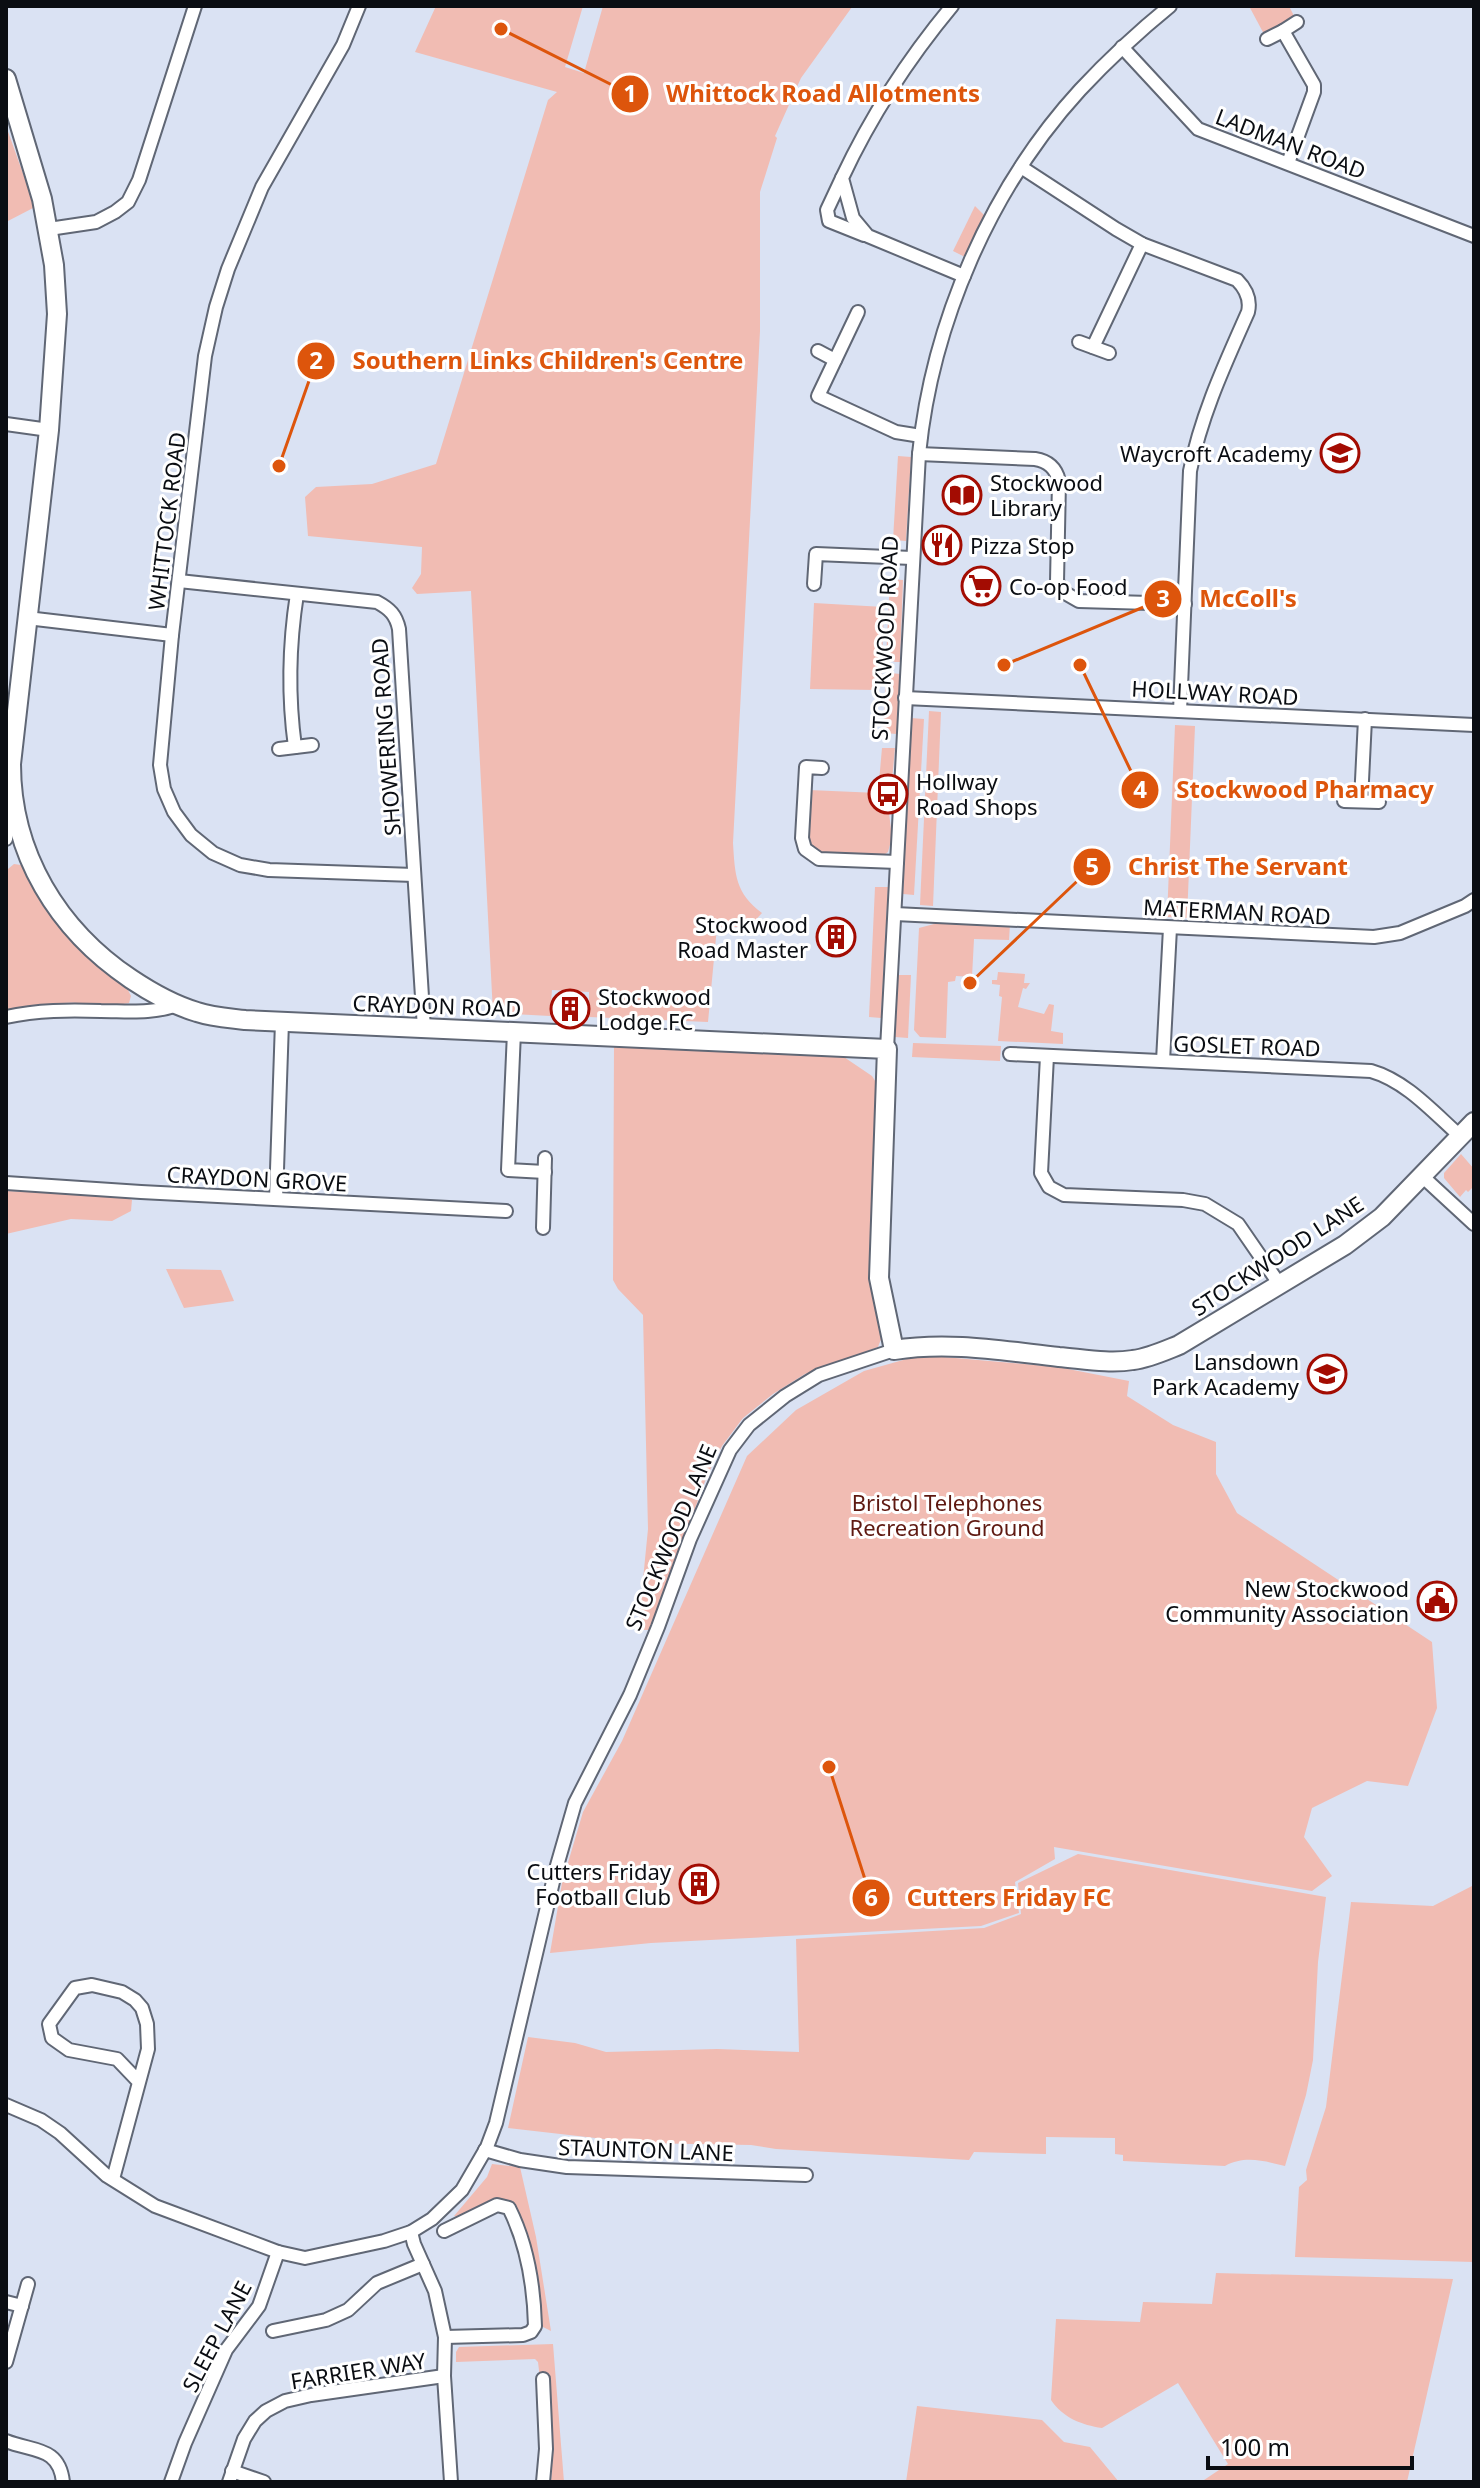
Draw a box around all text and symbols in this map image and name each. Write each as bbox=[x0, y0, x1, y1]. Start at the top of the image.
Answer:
callout: Whittock Road Allotments bbox=[610, 70, 996, 118]
text: 1 bbox=[623, 76, 637, 109]
text: Whittock Road Allotments bbox=[666, 76, 980, 109]
street label: LADMAN ROAD bbox=[1212, 101, 1370, 185]
callout: Southern Links Children's Centre bbox=[296, 337, 759, 385]
text: 2 bbox=[309, 343, 323, 376]
text: Southern Links Children's Centre bbox=[353, 343, 743, 376]
street label: WHITTOCK ROAD bbox=[140, 430, 192, 612]
school or university icon: Waycroft Academy bbox=[1319, 432, 1361, 474]
place label: Waycroft Academy bbox=[1120, 438, 1313, 468]
place label: Stockwood Library bbox=[990, 467, 1103, 522]
library icon: Stockwood Library bbox=[941, 474, 983, 516]
restaurant icon: Pizza Stop bbox=[921, 524, 963, 566]
place label: Pizza Stop bbox=[970, 530, 1075, 560]
street label: STOCKWOOD ROAD bbox=[864, 535, 904, 741]
supermarket icon: Co-op Food bbox=[960, 565, 1002, 607]
place label: Co-op Food bbox=[1009, 571, 1127, 601]
callout: McColl's bbox=[1143, 575, 1313, 623]
text: 3 bbox=[1156, 581, 1170, 614]
text: McColl's bbox=[1199, 581, 1297, 614]
street label: SHOWERING ROAD bbox=[363, 637, 407, 837]
street label: HOLLWAY ROAD bbox=[1131, 673, 1299, 711]
place label: Hollway Road Shops bbox=[916, 766, 1038, 821]
callout: Stockwood Pharmacy bbox=[1120, 766, 1449, 814]
text: 4 bbox=[1133, 772, 1147, 805]
text: Stockwood Pharmacy bbox=[1176, 772, 1434, 805]
bus stop icon: Hollway Road Shops bbox=[867, 773, 909, 815]
callout: Christ The Servant bbox=[1072, 843, 1364, 891]
text: 5 bbox=[1085, 849, 1099, 882]
text: Christ The Servant bbox=[1128, 849, 1348, 882]
street label: MATERMAN ROAD bbox=[1143, 891, 1331, 931]
place label: Stockwood Road Master bbox=[677, 909, 808, 964]
building icon: Stockwood Road Master bbox=[815, 916, 857, 958]
place label: Stockwood Lodge FC bbox=[598, 981, 711, 1036]
street label: CRAYDON ROAD bbox=[352, 987, 522, 1023]
building icon: Stockwood Lodge FC bbox=[549, 988, 591, 1030]
street label: GOSLET ROAD bbox=[1173, 1027, 1321, 1063]
street label: CRAYDON GROVE bbox=[166, 1158, 348, 1198]
street label: STOCKWOOD LANE bbox=[1185, 1188, 1369, 1322]
place label: Lansdown Park Academy bbox=[1152, 1346, 1300, 1401]
school or university icon: Lansdown Park Academy bbox=[1306, 1353, 1348, 1395]
street label: STOCKWOOD LANE bbox=[617, 1439, 723, 1635]
park label: Bristol Telephones Recreation Ground bbox=[850, 1487, 1045, 1542]
place label: New Stockwood Community Association bbox=[1165, 1573, 1409, 1628]
public building icon: New Stockwood Community Association bbox=[1416, 1580, 1458, 1622]
place label: Cutters Friday Football Club bbox=[527, 1856, 672, 1911]
building icon: Cutters Friday Football Club bbox=[678, 1863, 720, 1905]
callout: Cutters Friday FC bbox=[851, 1874, 1128, 1922]
text: 6 bbox=[864, 1880, 878, 1913]
text: Cutters Friday FC bbox=[907, 1880, 1111, 1913]
street label: STAUNTON LANE bbox=[558, 2131, 734, 2167]
street label: SLEEP LANE bbox=[174, 2275, 258, 2397]
street label: FARRIER WAY bbox=[288, 2344, 428, 2395]
scale bar bbox=[1208, 2420, 1412, 2470]
text: 100 m bbox=[1220, 2430, 1290, 2463]

